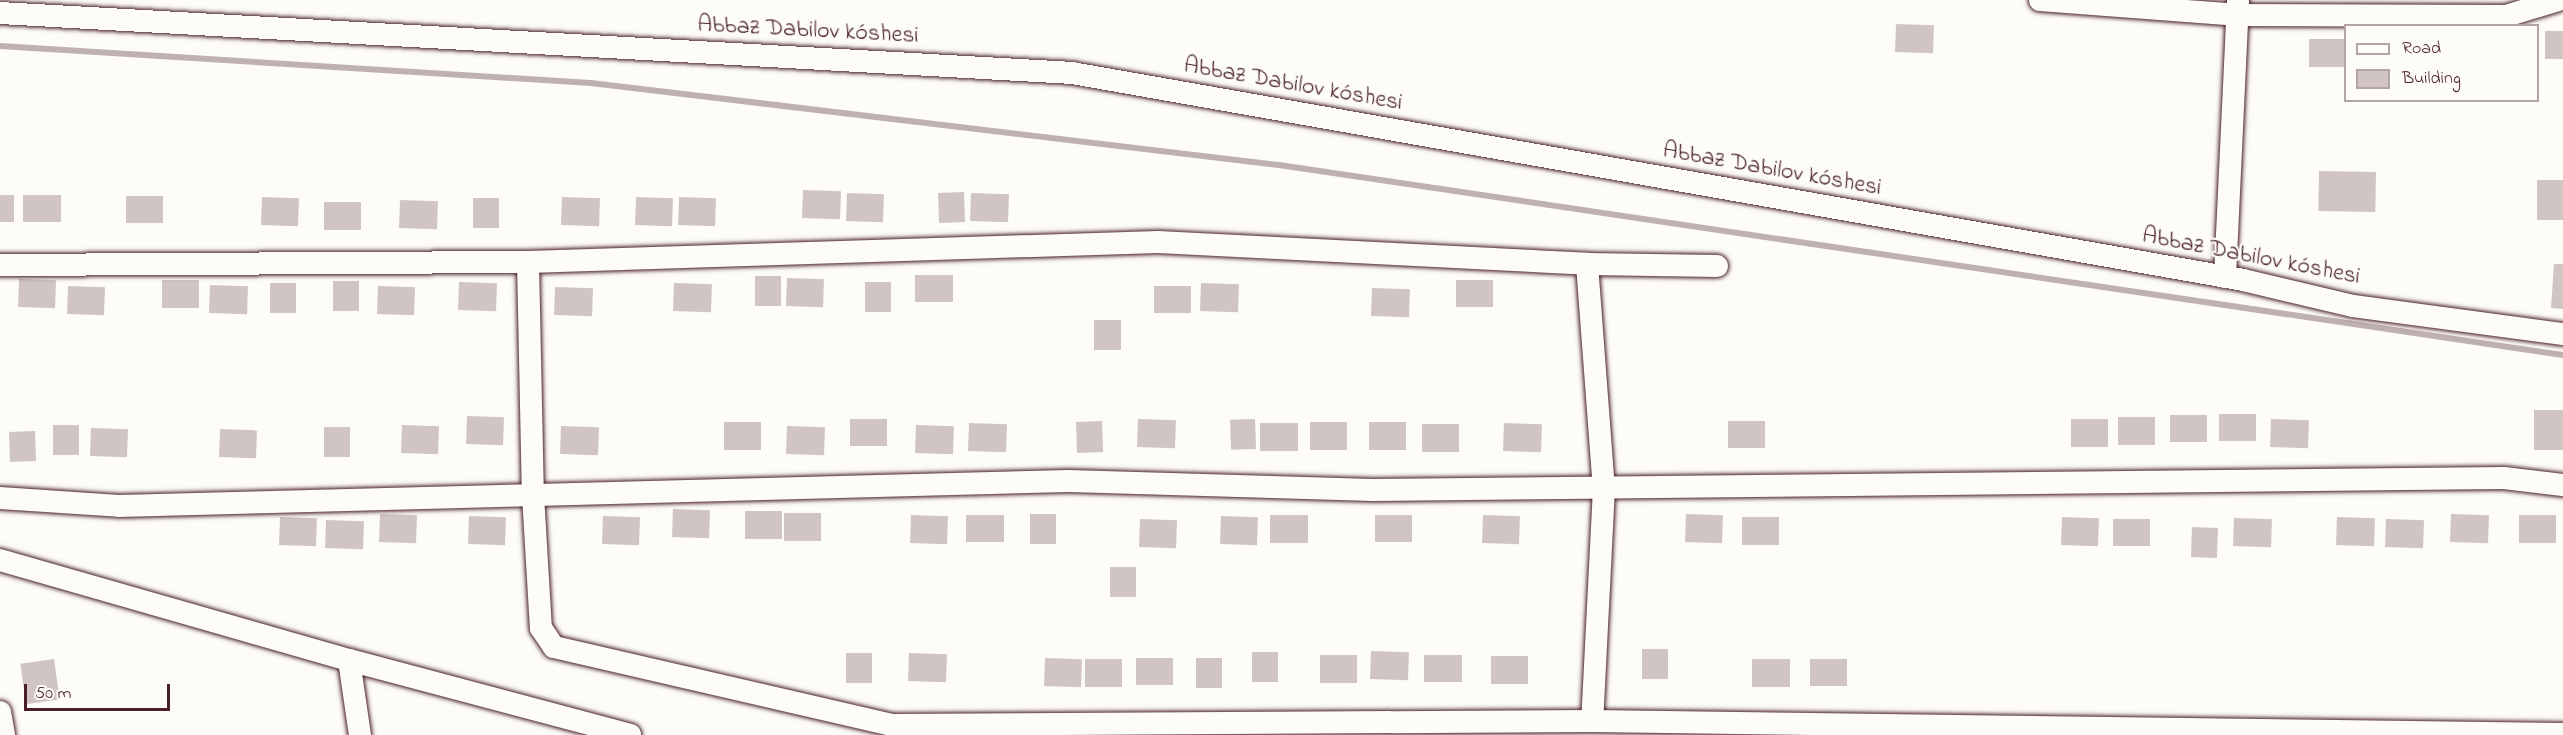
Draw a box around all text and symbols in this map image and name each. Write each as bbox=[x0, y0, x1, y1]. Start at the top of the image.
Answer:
street label: Abbaz Dabilov kóshesi bbox=[697, 11, 919, 51]
legend bbox=[2344, 24, 2539, 102]
text: Road bbox=[2402, 36, 2441, 62]
street label: Abbaz Dabilov kóshesi bbox=[1181, 52, 1405, 118]
text: Building bbox=[2402, 66, 2461, 92]
street label: Abbaz Dabilov kóshesi bbox=[1660, 137, 1884, 203]
street label: Abbaz Dabilov kóshesi bbox=[2139, 222, 2363, 292]
scale bar bbox=[27, 672, 172, 710]
text: 50 m bbox=[35, 681, 72, 707]

